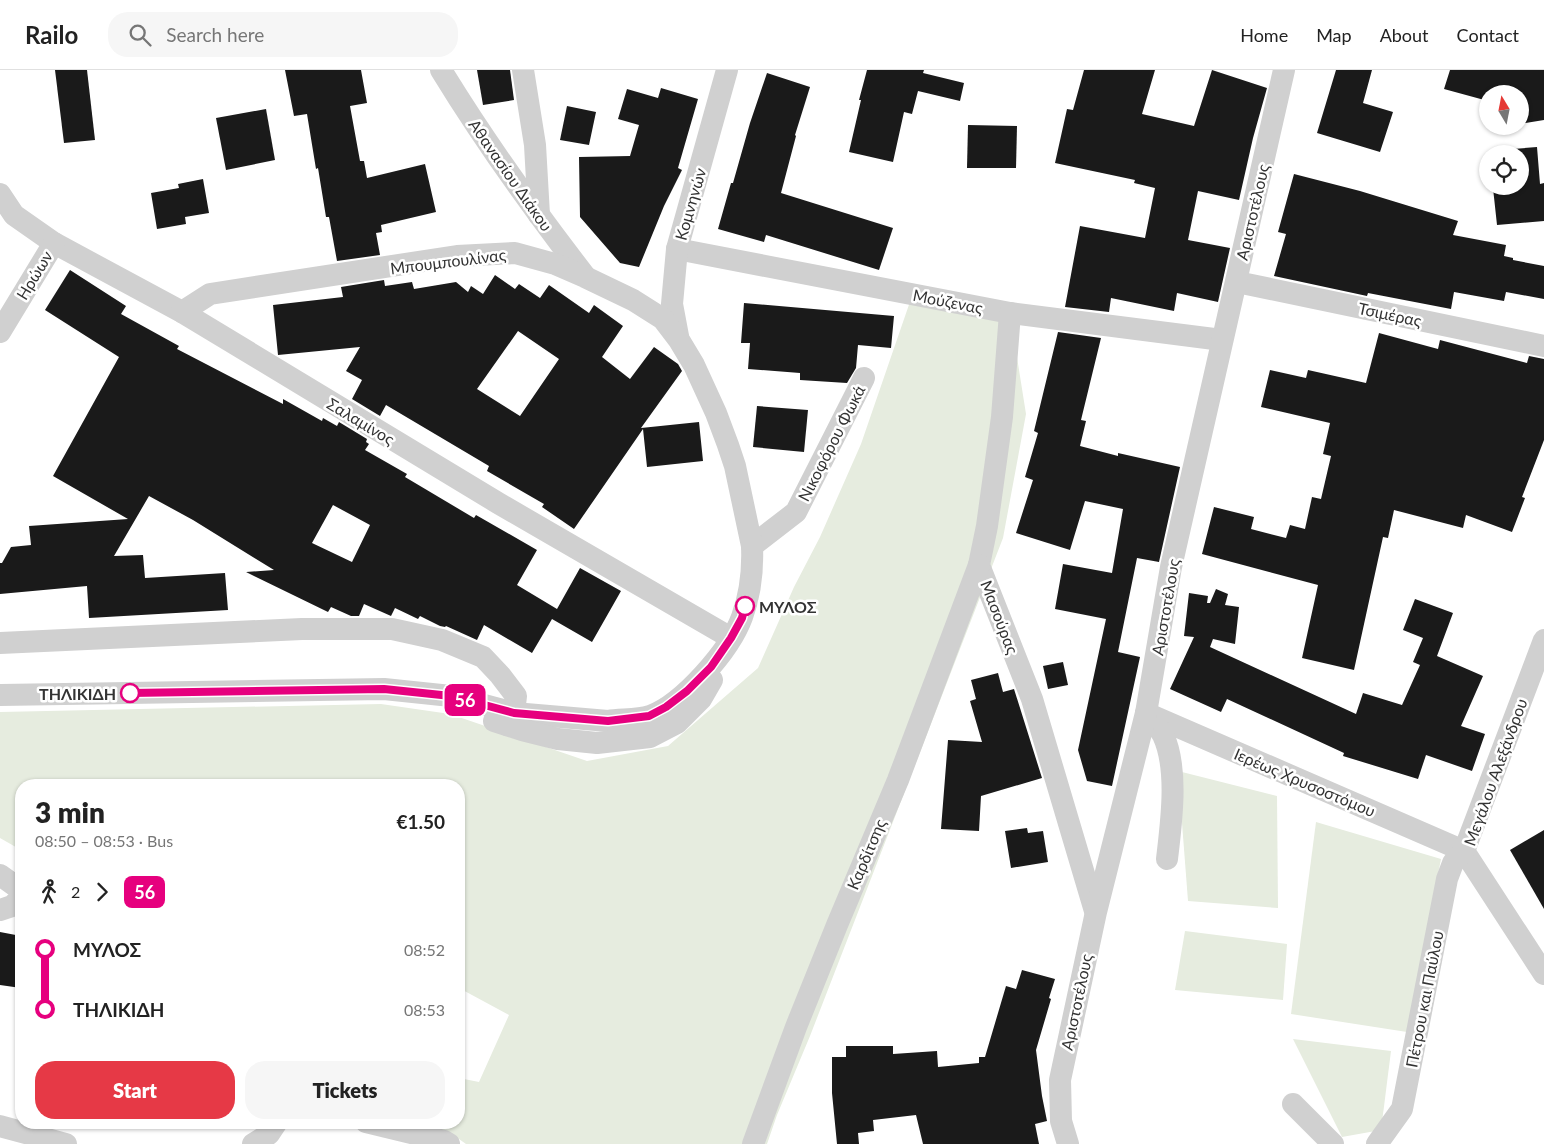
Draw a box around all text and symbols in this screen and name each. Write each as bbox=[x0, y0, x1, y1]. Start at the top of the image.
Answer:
search box bbox=[108, 12, 458, 57]
text: Railo bbox=[25, 20, 78, 49]
icon: search bbox=[126, 21, 154, 49]
text: Search here bbox=[166, 23, 264, 46]
text: Home bbox=[1240, 24, 1288, 46]
text: Map bbox=[1316, 24, 1352, 46]
text: About bbox=[1380, 24, 1429, 46]
text: Contact bbox=[1457, 24, 1519, 46]
north arrow bbox=[1479, 85, 1529, 135]
map controls bbox=[1479, 85, 1529, 195]
street label: Αθανασίου Διάκου bbox=[465, 115, 557, 235]
button: locate bbox=[1479, 145, 1529, 195]
street label: Αριστοτέλους bbox=[1232, 162, 1272, 262]
street label: Κομνηνών bbox=[671, 166, 709, 242]
street label: Μπουμπουλίνας bbox=[389, 244, 508, 278]
street label: Ηρώων bbox=[12, 247, 56, 303]
street label: Μούζενας bbox=[911, 285, 985, 317]
street label: Τσιμέρας bbox=[1357, 298, 1424, 330]
street label: Νικοφόρου Φωκά bbox=[794, 381, 869, 504]
street label: Σαλαμίνος bbox=[324, 394, 398, 449]
street label: Αριστοτέλους bbox=[1147, 557, 1183, 657]
street label: Μασούρας bbox=[977, 577, 1023, 657]
marker: ΜΥΛΟΣ bbox=[735, 596, 755, 616]
place label: ΜΥΛΟΣ bbox=[759, 597, 817, 616]
marker: ΤΗΛΙΚΙΔΗ bbox=[120, 683, 140, 703]
place label: ΤΗΛΙΚΙΔΗ bbox=[39, 684, 116, 703]
line badge: 56 bbox=[442, 684, 488, 716]
text: 56 bbox=[455, 689, 475, 711]
street label: Μεγάλου Αλεξάνδρου bbox=[1459, 696, 1531, 849]
street label: Ιερέως Χρυσοστόμου bbox=[1232, 744, 1378, 820]
text: 3 min bbox=[35, 795, 105, 829]
text: €1.50 bbox=[396, 810, 445, 833]
street label: Καρδίτσης bbox=[843, 815, 890, 892]
text: 08:50 – 08:53 · Bus bbox=[35, 831, 173, 850]
icon: walk bbox=[35, 878, 63, 906]
icon: forward bbox=[88, 878, 116, 906]
text: 56 bbox=[134, 881, 155, 903]
text: 2 bbox=[71, 882, 80, 901]
street label: Πέτρου και Παύλου bbox=[1401, 929, 1447, 1069]
text: ΜΥΛΟΣ bbox=[73, 938, 141, 961]
text: 08:52 bbox=[404, 940, 445, 959]
street label: Αριστοτέλους bbox=[1057, 952, 1096, 1052]
text: ΤΗΛΙΚΙΔΗ bbox=[73, 998, 164, 1021]
text: 08:53 bbox=[404, 1000, 445, 1019]
button: Start bbox=[35, 1061, 235, 1119]
button: Tickets bbox=[245, 1061, 445, 1119]

